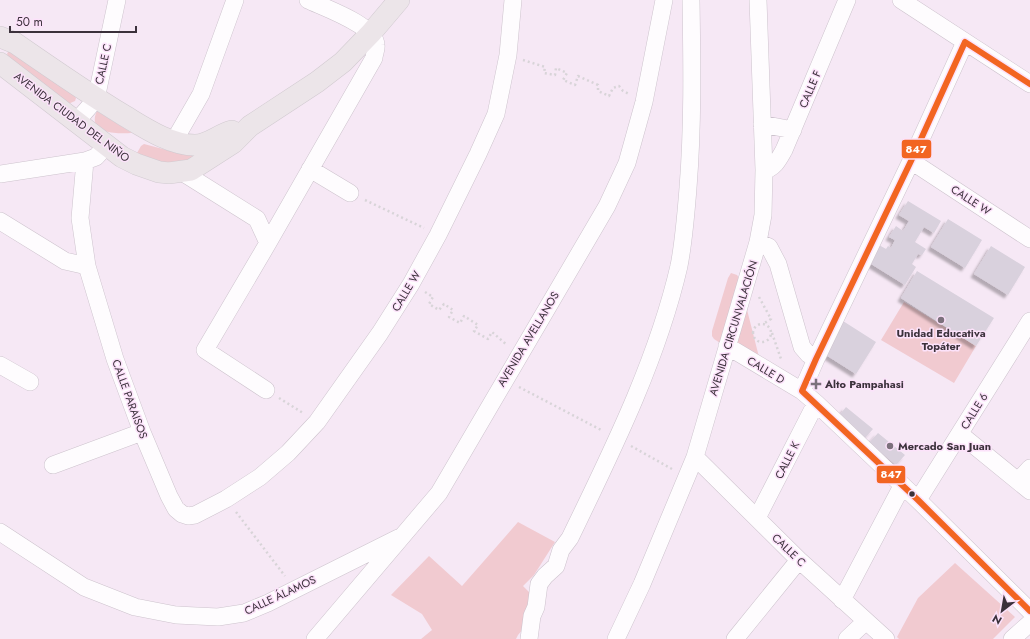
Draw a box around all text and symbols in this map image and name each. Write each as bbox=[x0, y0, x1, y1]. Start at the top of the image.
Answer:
scale bar bbox=[10, 8, 136, 34]
text: 50 m bbox=[16, 13, 43, 31]
street label: CALLE C bbox=[91, 42, 115, 86]
street label: AVENIDA CIUDAD DEL NIÑO bbox=[11, 68, 133, 166]
street label: CALLE F bbox=[795, 68, 825, 110]
line badge: 847 bbox=[901, 139, 932, 159]
text: 847 bbox=[905, 141, 927, 157]
street label: CALLE W bbox=[948, 181, 994, 219]
street label: AVENIDA CIRCUNVALACIÓN bbox=[705, 258, 761, 398]
street label: CALLE W bbox=[388, 268, 424, 314]
street label: AVENIDA AVELLANOS bbox=[493, 288, 563, 390]
marker: Unidad Educativa Topáter bbox=[936, 315, 946, 325]
place label: Unidad Educativa Topáter bbox=[896, 325, 986, 354]
street label: CALLE D bbox=[744, 352, 788, 388]
street label: CALLE PARAISOS bbox=[108, 357, 152, 441]
place label: Alto Pampahasi bbox=[824, 376, 904, 392]
marker: Alto Pampahasi bbox=[810, 378, 822, 390]
street label: CALLE 6 bbox=[957, 390, 991, 432]
street label: CALLE K bbox=[771, 438, 804, 482]
place label: Mercado San Juan bbox=[898, 438, 991, 454]
marker: Mercado San Juan bbox=[885, 441, 895, 451]
line badge: 847 bbox=[876, 465, 906, 484]
text: 847 bbox=[880, 466, 902, 482]
unlabelled marker bbox=[907, 489, 917, 499]
street label: CALLE C bbox=[769, 530, 809, 570]
street label: CALLE ÁLAMOS bbox=[242, 571, 318, 619]
north arrow bbox=[982, 591, 1022, 631]
text: N bbox=[989, 610, 1005, 629]

